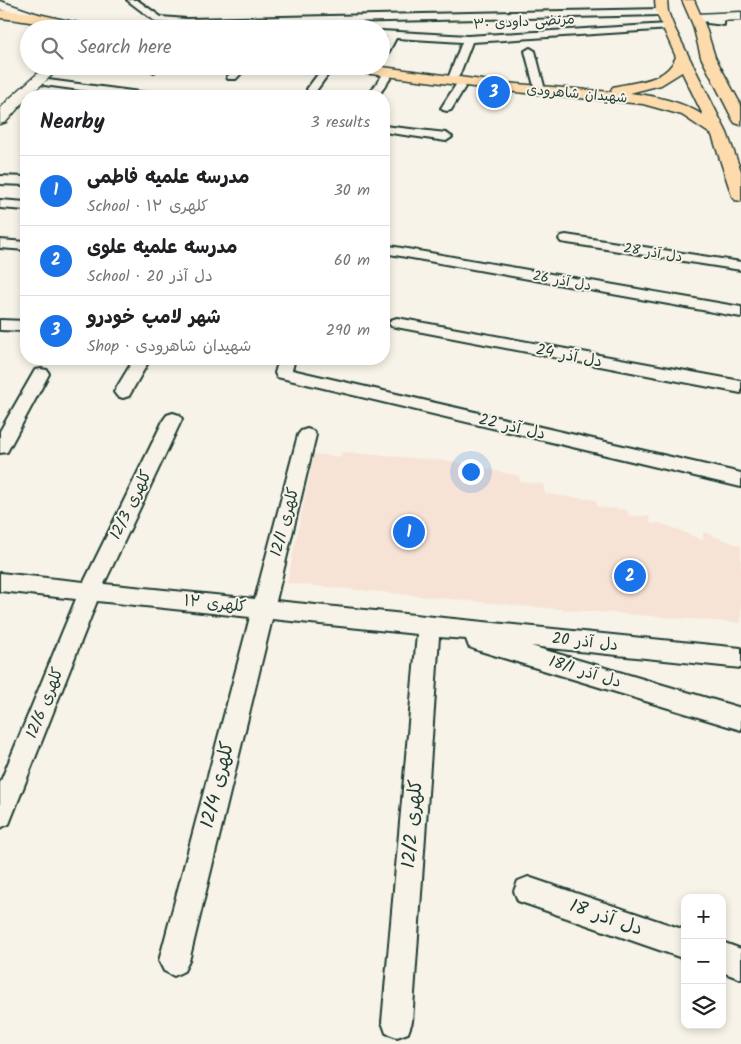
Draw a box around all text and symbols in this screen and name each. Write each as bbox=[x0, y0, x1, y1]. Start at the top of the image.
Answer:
street label: ۳۰ مرتضی داودی bbox=[473, 8, 575, 36]
search box bbox=[20, 20, 390, 75]
text: Search here bbox=[78, 33, 172, 63]
icon: search bbox=[38, 34, 66, 62]
pin: 3 bbox=[478, 73, 510, 111]
street label: شهیدان شاهرودی bbox=[526, 79, 628, 109]
text: Nearby bbox=[40, 106, 105, 139]
text: 3 results bbox=[311, 110, 370, 135]
text: مدرسه علمیه فاطمی bbox=[87, 163, 249, 193]
text: 1 bbox=[54, 178, 58, 203]
text: 30 m bbox=[334, 178, 370, 203]
text: School · کلهری ۱۲ bbox=[87, 194, 208, 219]
text: مدرسه علمیه علوی bbox=[87, 233, 237, 263]
street label: دل آذر 28 bbox=[622, 237, 684, 269]
text: 2 bbox=[51, 248, 61, 273]
text: 60 m bbox=[334, 248, 370, 273]
text: School · دل آذر 20 bbox=[87, 264, 213, 289]
street label: دل آذر 26 bbox=[531, 265, 593, 297]
text: شهر لامپ خودرو bbox=[87, 303, 221, 333]
text: 3 bbox=[52, 318, 60, 343]
text: 290 m bbox=[326, 318, 370, 343]
text: Shop · شهیدان شاهرودی bbox=[87, 334, 251, 359]
street label: دل آذر 24 bbox=[534, 337, 604, 375]
street label: دل آذر 22 bbox=[476, 407, 548, 447]
your location bbox=[458, 459, 484, 485]
street label: کلهری 12/3 bbox=[103, 466, 159, 544]
street label: کلهری 12/1 bbox=[264, 485, 306, 559]
pin: 1 bbox=[393, 513, 425, 551]
pin: 2 bbox=[614, 557, 646, 595]
street label: کلهری ۱۲ bbox=[183, 588, 247, 620]
street label: دل آذر 20 bbox=[551, 626, 619, 658]
street label: دل آذر 18/1 bbox=[546, 649, 624, 695]
street label: کلهری 12/6 bbox=[19, 664, 71, 742]
street label: کلهری 12/4 bbox=[193, 738, 243, 832]
street label: کلهری 12/2 bbox=[394, 778, 432, 870]
street label: دل آذر 18 bbox=[565, 891, 647, 945]
map controls bbox=[681, 894, 726, 1029]
button: + bbox=[681, 894, 726, 939]
button: − bbox=[681, 939, 726, 984]
button: layers bbox=[681, 984, 726, 1029]

